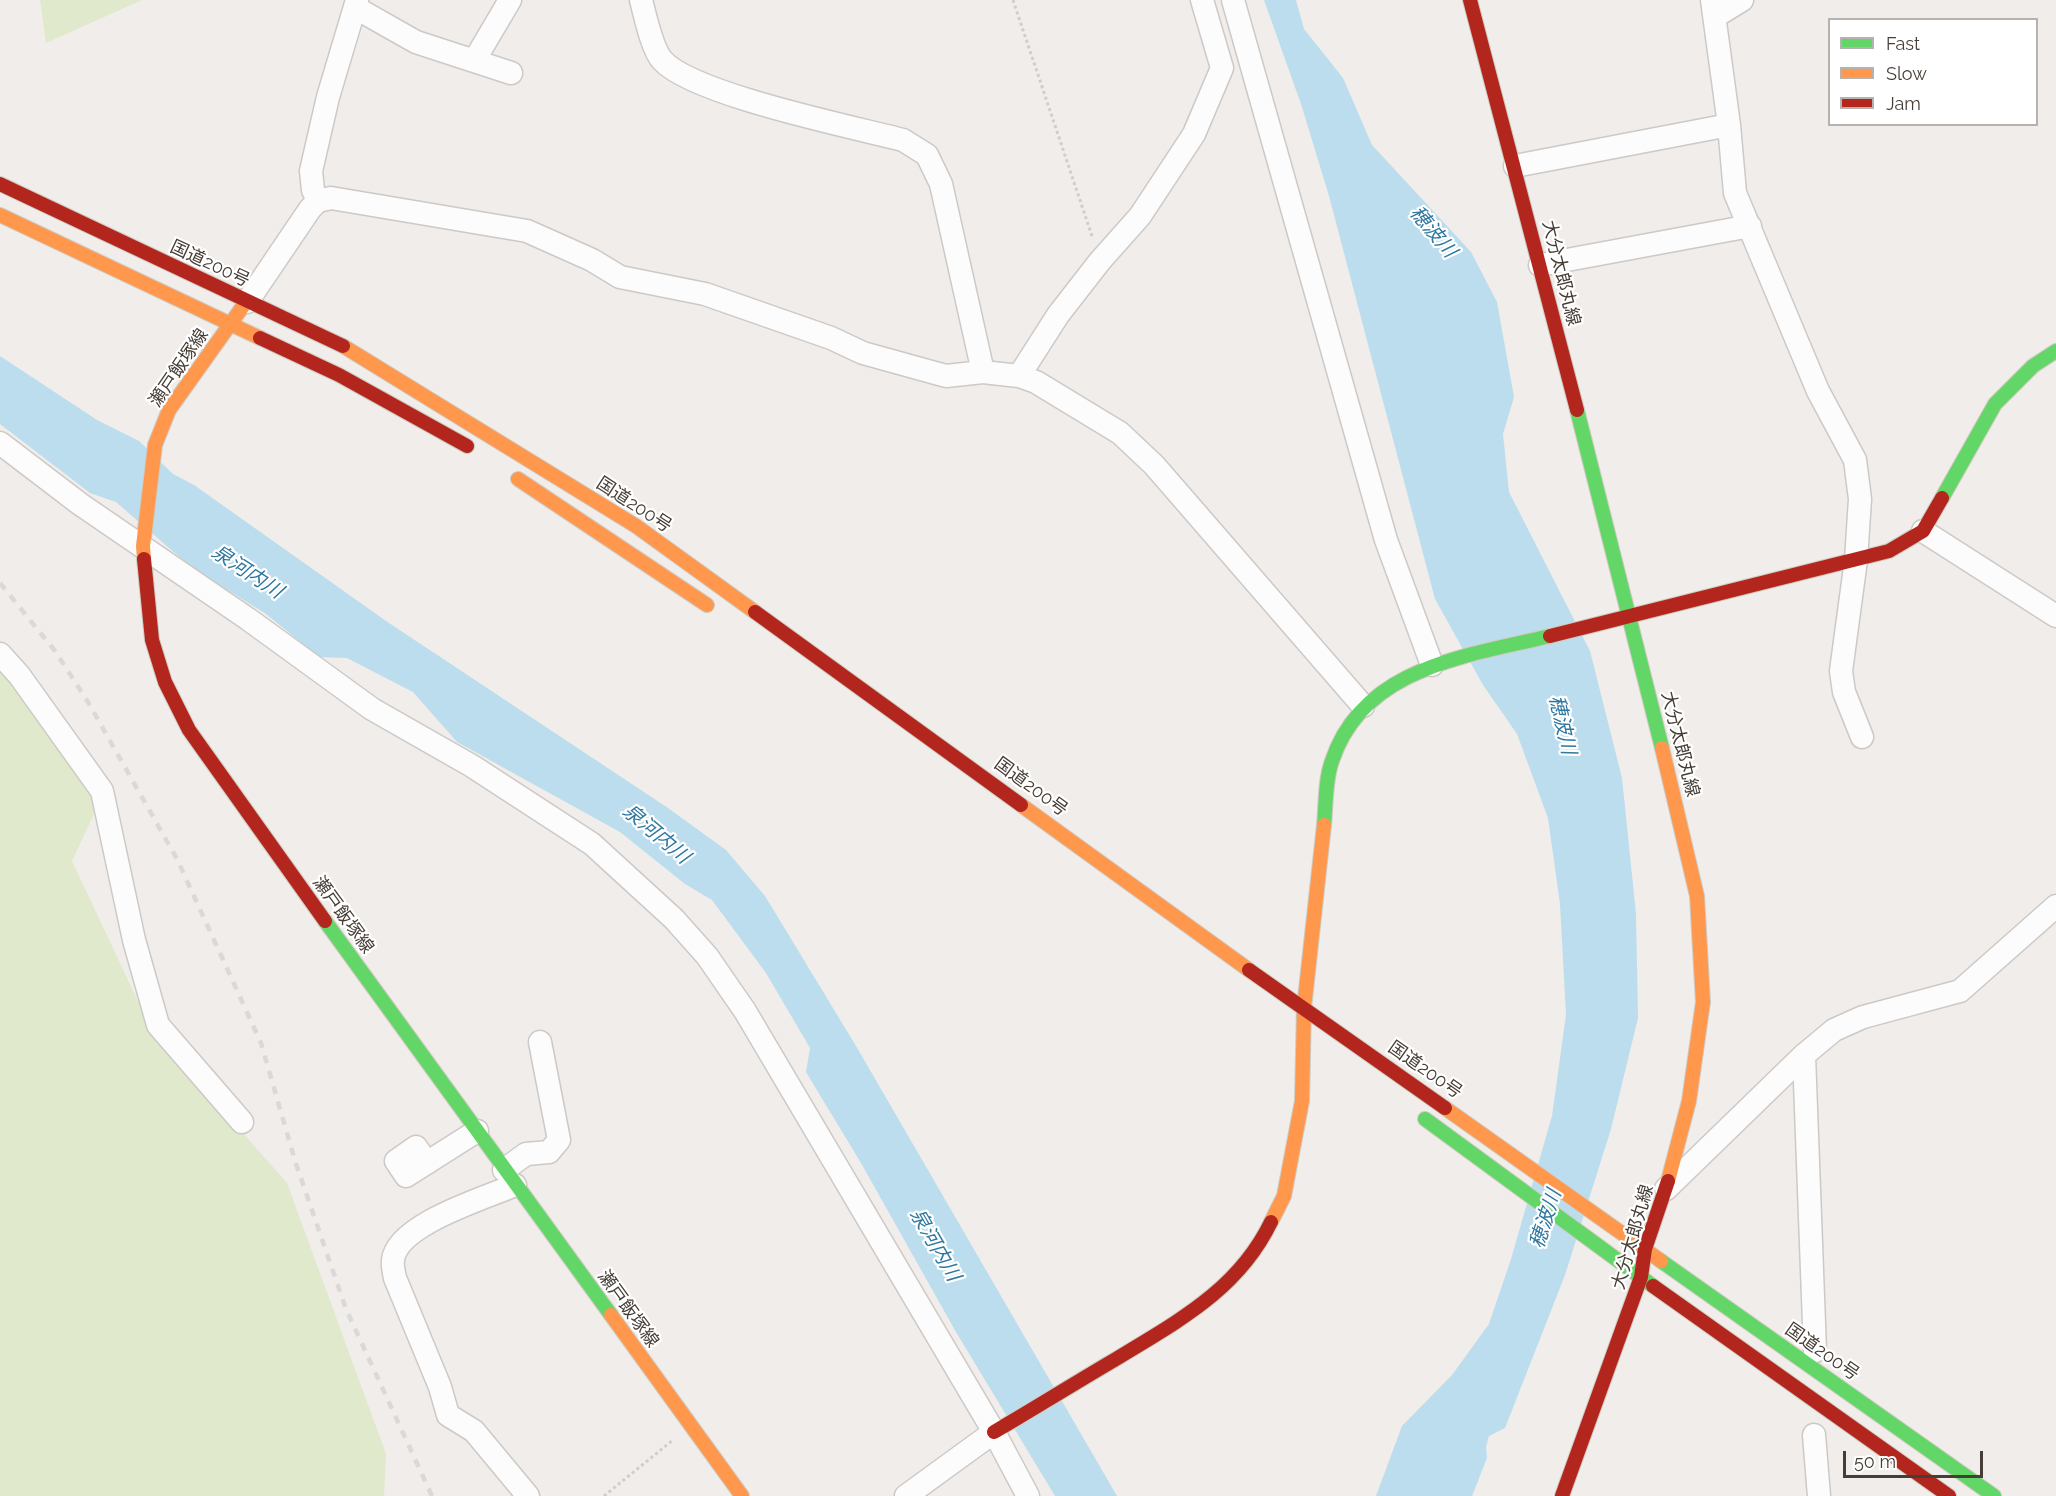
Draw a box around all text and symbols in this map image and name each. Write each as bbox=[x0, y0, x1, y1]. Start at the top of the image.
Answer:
legend bbox=[1828, 18, 2038, 126]
text: Fast bbox=[1886, 33, 1920, 54]
text: Slow bbox=[1886, 63, 1927, 84]
text: Jam bbox=[1886, 93, 1921, 114]
water label: 穂波川 bbox=[1405, 201, 1461, 263]
street label: 大分太郎丸線 bbox=[1537, 218, 1585, 328]
street label: 国道200号 bbox=[167, 236, 253, 292]
street label: 瀬戸飯塚線 bbox=[145, 325, 213, 411]
street label: 国道200号 bbox=[592, 473, 676, 537]
water label: 泉河内川 bbox=[207, 540, 287, 604]
street label: 大分太郎丸線 bbox=[1656, 689, 1704, 799]
water label: 穂波川 bbox=[1544, 693, 1580, 757]
street label: 国道200号 bbox=[990, 753, 1072, 821]
water label: 泉河内川 bbox=[618, 799, 694, 869]
street label: 瀬戸飯塚線 bbox=[308, 872, 378, 958]
street label: 国道200号 bbox=[1384, 1037, 1466, 1103]
street label: 大分太郎丸線 bbox=[1608, 1182, 1658, 1292]
water label: 穂波川 bbox=[1525, 1187, 1567, 1251]
water label: 泉河内川 bbox=[905, 1204, 965, 1286]
street label: 瀬戸飯塚線 bbox=[593, 1266, 663, 1352]
street label: 国道200号 bbox=[1781, 1319, 1863, 1385]
scale bar bbox=[1846, 1439, 1986, 1477]
text: 50 m bbox=[1854, 1451, 1896, 1472]

